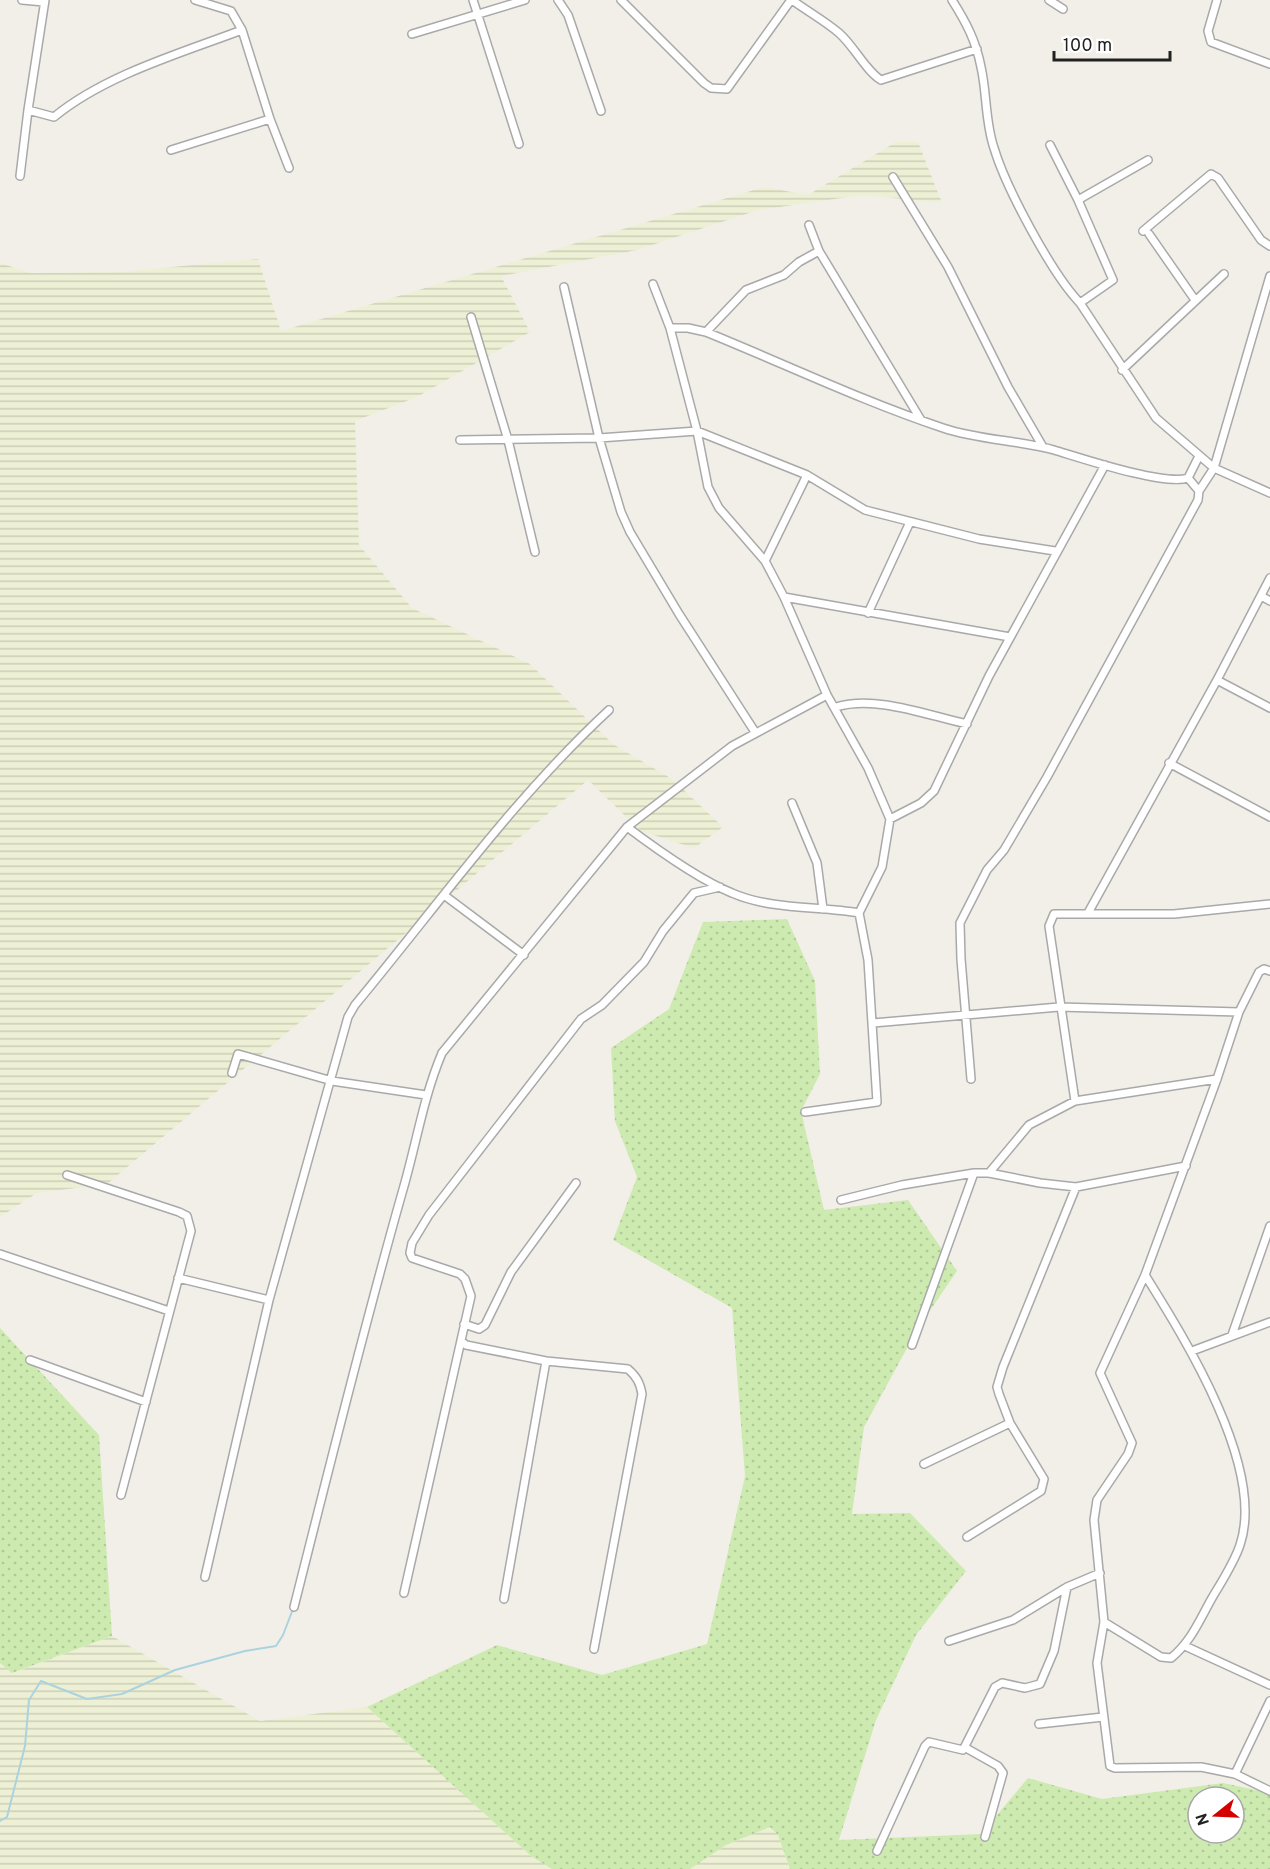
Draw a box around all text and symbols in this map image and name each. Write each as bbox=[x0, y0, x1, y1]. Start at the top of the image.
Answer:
scale bar bbox=[1054, 24, 1170, 62]
text: 100 m bbox=[1063, 35, 1112, 58]
north arrow bbox=[1186, 1785, 1246, 1845]
text: N bbox=[1192, 1810, 1215, 1828]

